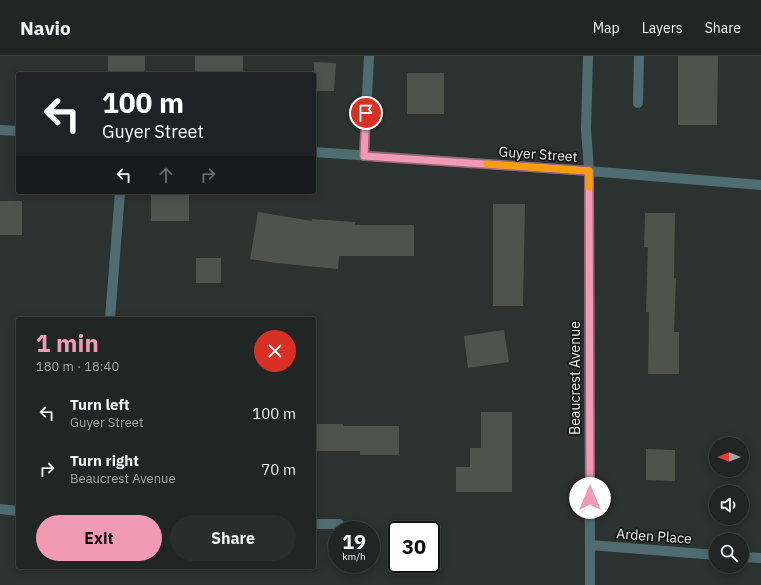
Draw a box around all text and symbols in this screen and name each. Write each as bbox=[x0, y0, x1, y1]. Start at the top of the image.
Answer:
text: Navio bbox=[20, 16, 71, 40]
text: Map bbox=[593, 19, 620, 37]
text: Layers bbox=[642, 19, 683, 37]
text: Share bbox=[705, 19, 741, 37]
text: 100 m bbox=[102, 84, 184, 121]
icon: left bbox=[36, 88, 88, 140]
pin bbox=[349, 96, 383, 130]
icon: arrive bbox=[355, 102, 377, 124]
text: Guyer Street bbox=[102, 120, 204, 143]
street label: Guyer Street bbox=[498, 142, 578, 166]
icon: left bbox=[113, 164, 135, 186]
icon: ahead bbox=[155, 164, 177, 186]
icon: right bbox=[197, 164, 219, 186]
street label: Beaucrest Avenue bbox=[566, 321, 584, 435]
text: 1 min bbox=[36, 327, 99, 359]
button: close bbox=[254, 330, 296, 372]
text: 180 m · 18:40 bbox=[36, 358, 119, 375]
text: Turn left bbox=[70, 395, 130, 414]
icon: left bbox=[36, 402, 58, 424]
text: 100 m bbox=[252, 404, 296, 423]
text: Guyer Street bbox=[70, 414, 143, 431]
north arrow bbox=[709, 437, 749, 477]
map controls bbox=[709, 437, 749, 573]
text: Turn right bbox=[70, 451, 139, 470]
icon: right bbox=[36, 458, 58, 480]
text: 70 m bbox=[261, 460, 296, 479]
text: Beaucrest Avenue bbox=[70, 470, 176, 487]
position arrow bbox=[569, 477, 611, 519]
button: sound bbox=[709, 485, 749, 525]
button: Exit bbox=[36, 515, 162, 561]
button: Share bbox=[170, 515, 296, 561]
speed limit sign: 30 bbox=[388, 521, 440, 573]
street label: Arden Place bbox=[616, 524, 693, 548]
text: 19 bbox=[342, 528, 366, 555]
button: search bbox=[709, 533, 749, 573]
text: km/h bbox=[342, 550, 366, 563]

